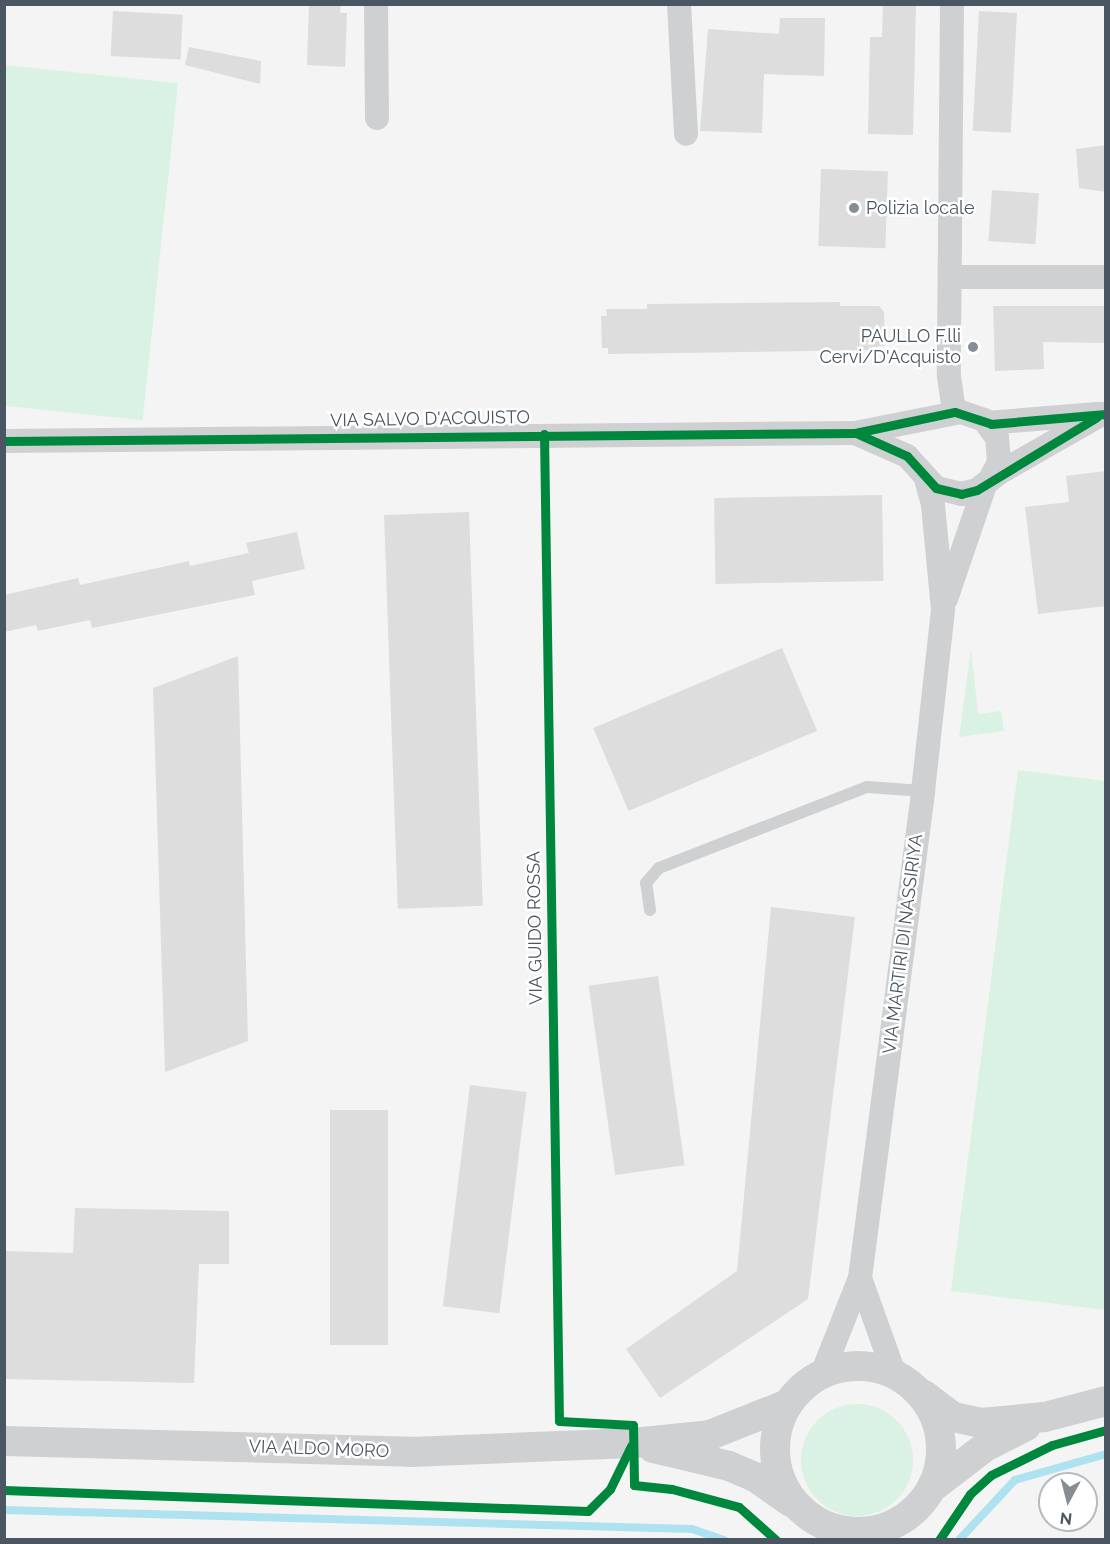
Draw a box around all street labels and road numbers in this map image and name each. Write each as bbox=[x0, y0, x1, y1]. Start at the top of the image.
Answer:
street label: VIA SALVO D'ACQUISTO bbox=[330, 406, 530, 432]
street label: VIA MARTIRI DI NASSIRIYA bbox=[879, 832, 927, 1056]
street label: VIA GUIDO ROSSA bbox=[523, 851, 547, 1005]
street label: VIA ALDO MORO bbox=[248, 1436, 390, 1462]

